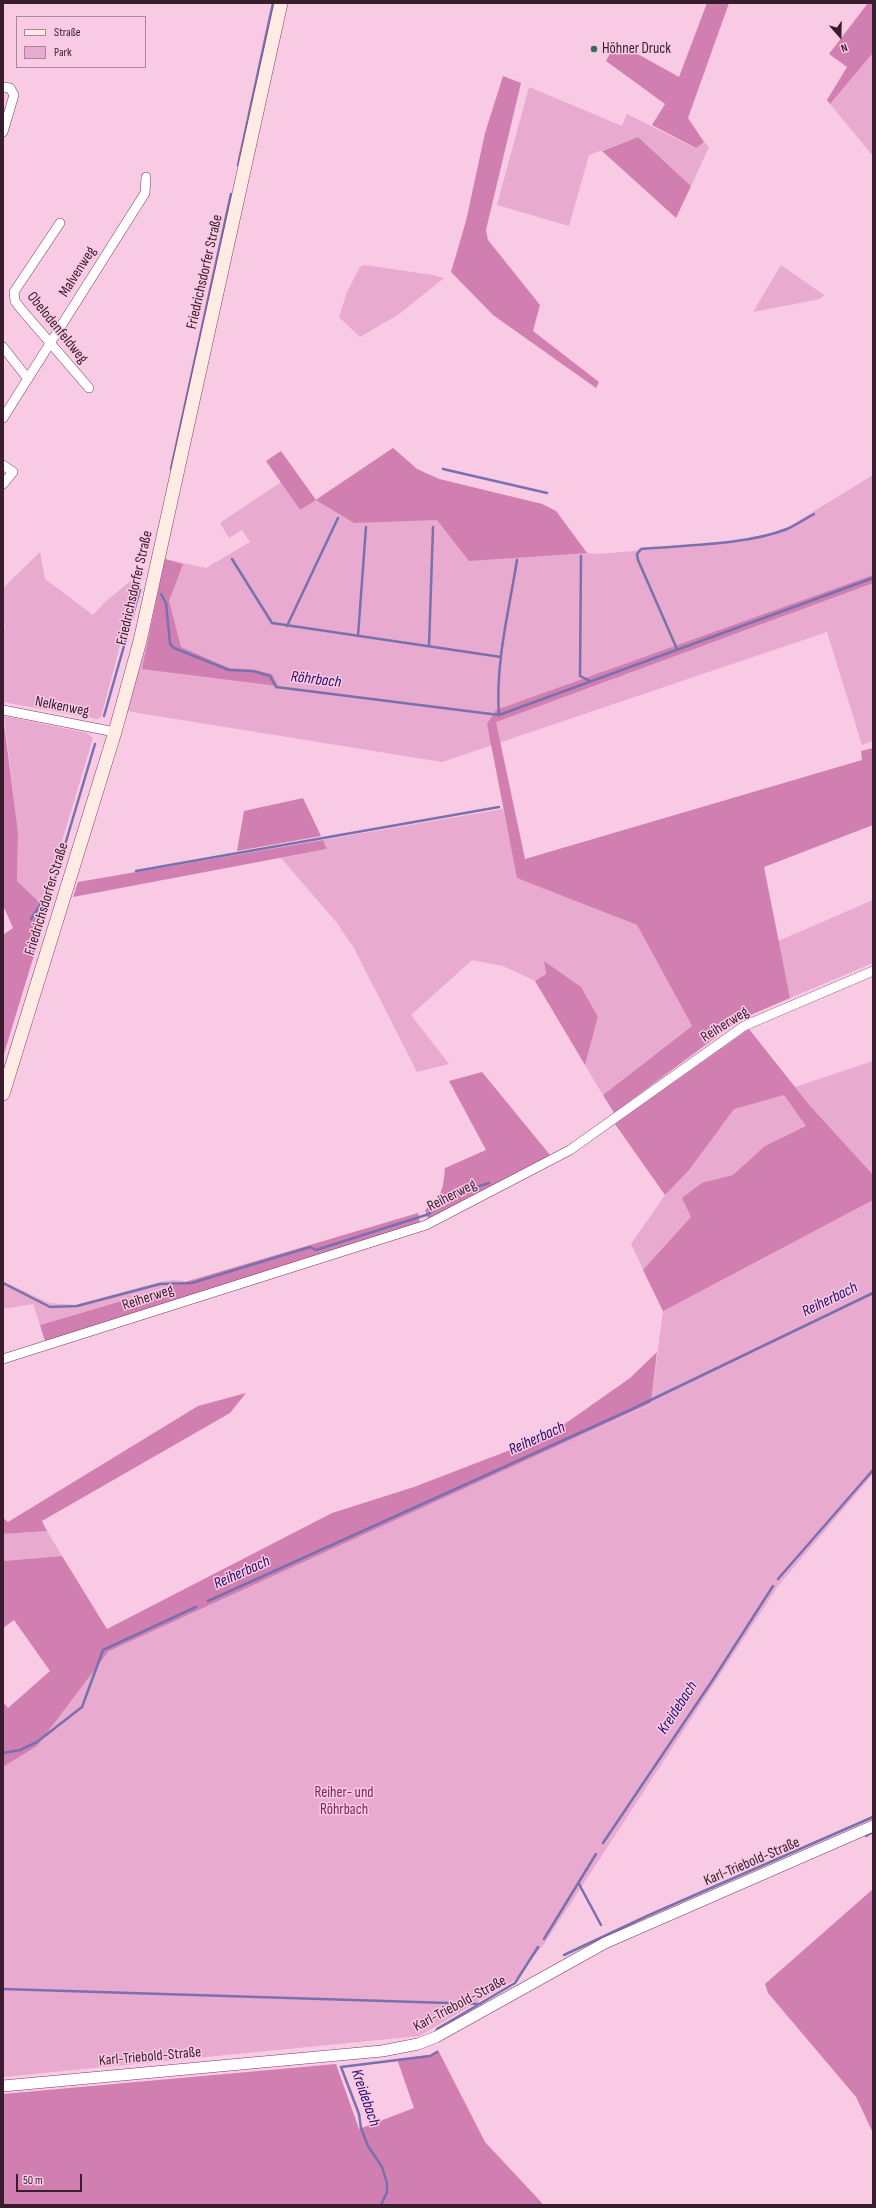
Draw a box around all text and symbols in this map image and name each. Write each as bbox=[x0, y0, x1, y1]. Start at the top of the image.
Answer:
legend bbox=[16, 16, 146, 68]
north arrow bbox=[820, 16, 860, 56]
text: Straße bbox=[54, 25, 81, 40]
place label: Höhner Druck bbox=[602, 40, 671, 58]
text: N bbox=[839, 41, 849, 55]
marker: Höhner Druck bbox=[589, 44, 599, 54]
text: Park bbox=[54, 45, 72, 60]
street label: Friedrichsdorfer Straße bbox=[183, 213, 227, 331]
street label: Malvenweg bbox=[56, 243, 100, 301]
street label: Obelodenfeldweg bbox=[23, 289, 91, 367]
street label: Friedrichsdorfer Straße bbox=[113, 529, 157, 647]
water label: Röhrbach bbox=[290, 667, 342, 693]
street label: Nelkenweg bbox=[33, 693, 91, 721]
street label: Friedrichsdorfer Straße bbox=[21, 841, 73, 957]
street label: Reiherweg bbox=[698, 1003, 752, 1047]
street label: Reiherweg bbox=[424, 1176, 480, 1216]
water label: Reiherbach bbox=[799, 1278, 861, 1322]
street label: Reiherweg bbox=[120, 1281, 176, 1315]
water label: Reiherbach bbox=[506, 1418, 568, 1460]
water label: Reiherbach bbox=[211, 1552, 273, 1594]
water label: Kreidebach bbox=[654, 1678, 702, 1738]
park label: Reiher- und Röhrbach bbox=[314, 1784, 374, 1819]
street label: Karl-Triebold-Straße bbox=[701, 1834, 803, 1890]
street label: Karl-Triebold-Straße bbox=[411, 1972, 509, 2036]
street label: Karl-Triebold-Straße bbox=[98, 2044, 202, 2070]
water label: Kreidebach bbox=[346, 2067, 384, 2129]
scale bar bbox=[18, 2166, 84, 2192]
text: 50 m bbox=[23, 2173, 43, 2188]

